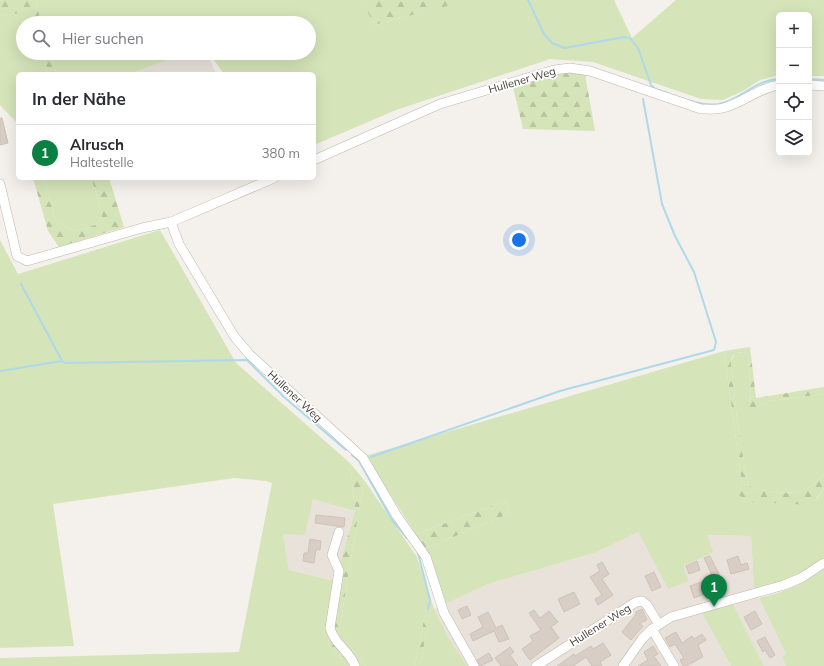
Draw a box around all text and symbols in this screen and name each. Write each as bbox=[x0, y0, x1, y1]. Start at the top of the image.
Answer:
map controls bbox=[776, 12, 812, 156]
button: + bbox=[776, 12, 812, 48]
search box bbox=[16, 16, 316, 60]
icon: search bbox=[30, 27, 52, 49]
text: Hier suchen bbox=[62, 29, 144, 48]
button: − bbox=[776, 48, 812, 84]
street label: Hullener Weg bbox=[487, 64, 557, 96]
button: locate bbox=[776, 84, 812, 120]
text: In der Nähe bbox=[32, 88, 126, 109]
button: layers bbox=[776, 120, 812, 156]
text: Alrusch bbox=[70, 135, 124, 154]
text: 1 bbox=[41, 145, 49, 161]
text: 380 m bbox=[262, 145, 300, 161]
text: Haltestelle bbox=[70, 154, 134, 170]
your location bbox=[509, 230, 529, 250]
street label: Hullener Weg bbox=[265, 367, 325, 425]
pin: 1 bbox=[701, 574, 727, 607]
street label: Hullener Weg bbox=[567, 601, 633, 649]

